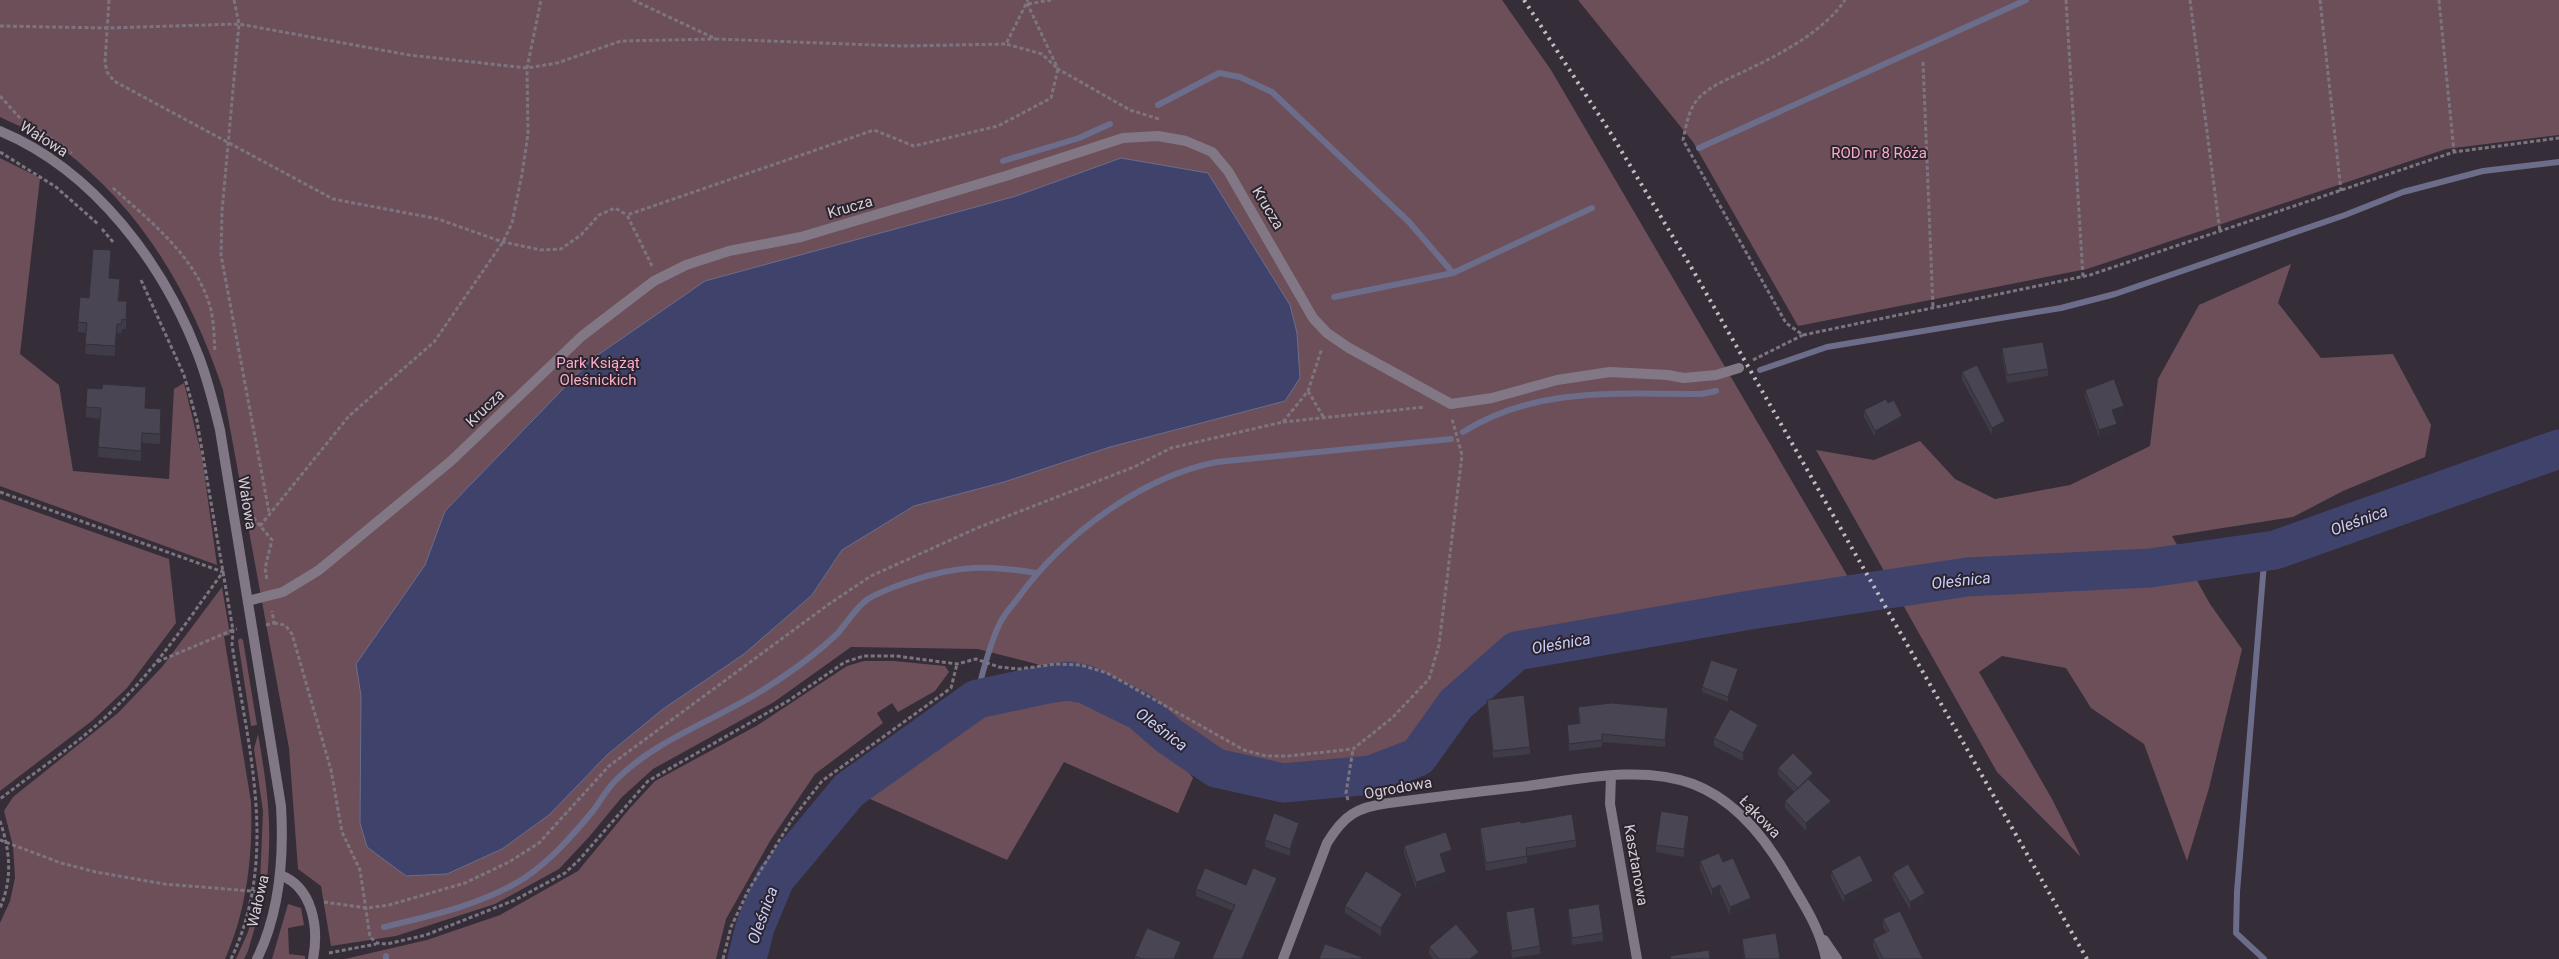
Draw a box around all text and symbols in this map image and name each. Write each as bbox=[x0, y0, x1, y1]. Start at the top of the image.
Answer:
street label: Wałowa bbox=[17, 117, 71, 161]
park label: ROD nr 8 Róża bbox=[1831, 144, 1927, 162]
street label: Krucza bbox=[1248, 184, 1288, 232]
street label: Krucza bbox=[825, 192, 875, 222]
park label: Park Książąt Oleśnickich bbox=[556, 354, 640, 389]
street label: Krucza bbox=[462, 385, 508, 431]
street label: Wałowa bbox=[234, 475, 260, 531]
water label: Oleśnica bbox=[2328, 501, 2390, 540]
water label: Oleśnica bbox=[1930, 568, 1992, 593]
water label: Oleśnica bbox=[1530, 629, 1592, 658]
water label: Oleśnica bbox=[1132, 704, 1191, 755]
street label: Ogrodowa bbox=[1363, 773, 1433, 803]
street label: Łąkowa bbox=[1736, 792, 1784, 842]
street label: Kasztanowa bbox=[1620, 823, 1652, 907]
street label: Wałowa bbox=[243, 873, 273, 929]
water label: Oleśnica bbox=[743, 884, 782, 946]

